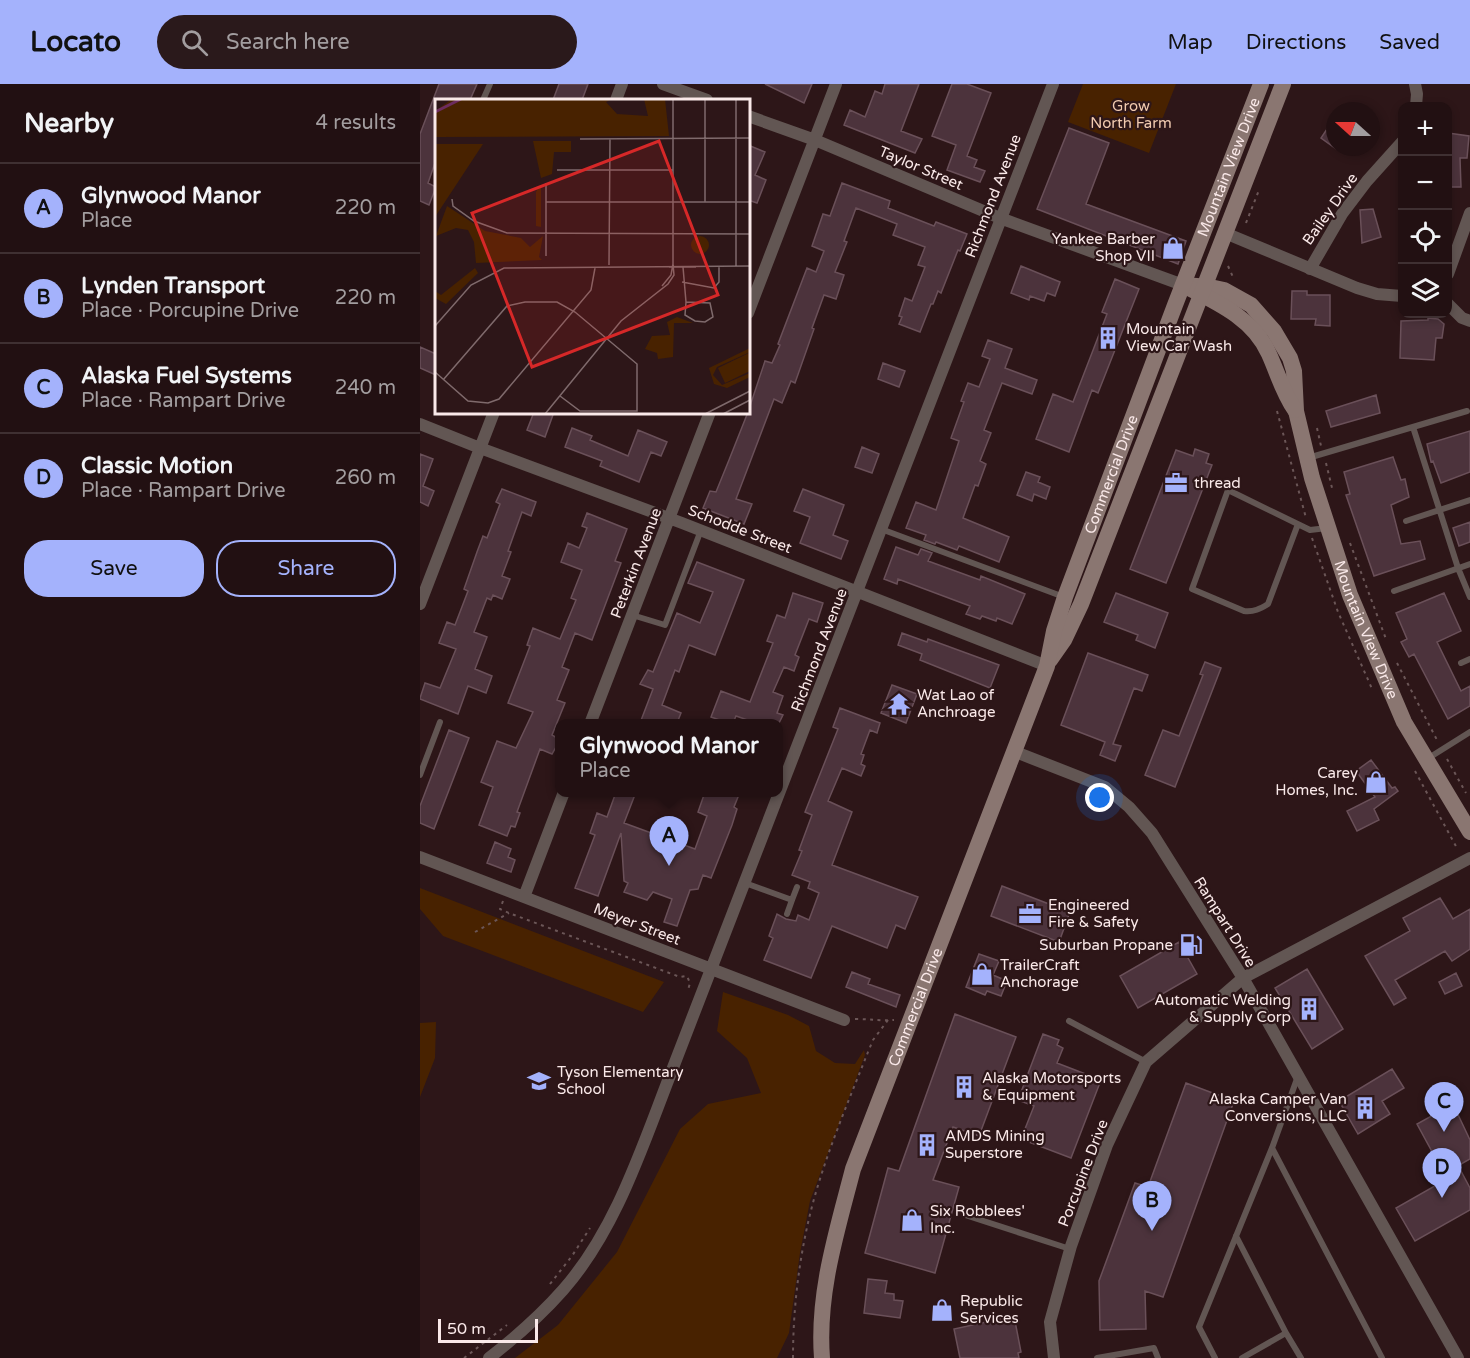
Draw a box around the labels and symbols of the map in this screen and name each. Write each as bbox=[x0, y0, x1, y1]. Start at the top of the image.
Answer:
street label: Mountain View Drive bbox=[1193, 95, 1264, 239]
park label: Grow North Farm bbox=[1090, 97, 1172, 132]
inset map bbox=[435, 99, 750, 414]
north arrow bbox=[1326, 102, 1380, 156]
street label: Richmond Avenue bbox=[961, 132, 1025, 260]
street label: Taylor Street bbox=[876, 142, 966, 194]
street label: Bailey Drive bbox=[1299, 170, 1361, 248]
place label: Yankee Barber Shop VII bbox=[1052, 230, 1155, 265]
shop icon: Yankee Barber Shop VII bbox=[1160, 235, 1186, 261]
place label: Mountain View Car Wash bbox=[1126, 320, 1232, 355]
building icon: Mountain View Car Wash bbox=[1095, 325, 1121, 351]
street label: Commercial Drive bbox=[1081, 412, 1142, 536]
office icon: thread bbox=[1163, 470, 1189, 496]
place label: thread bbox=[1194, 474, 1241, 492]
street label: Schodde Street bbox=[686, 501, 795, 557]
street label: Peterkin Avenue bbox=[607, 505, 665, 621]
street label: Mountain View Drive bbox=[1330, 558, 1402, 702]
street label: Richmond Avenue bbox=[787, 586, 851, 714]
place label: Wat Lao of Anchroage bbox=[917, 686, 995, 721]
temple icon: Wat Lao of Anchroage bbox=[886, 691, 912, 717]
place label: Carey Homes, Inc. bbox=[1275, 764, 1358, 799]
shop icon: Carey Homes, Inc. bbox=[1363, 769, 1389, 795]
your location bbox=[1085, 783, 1114, 812]
pin: A bbox=[650, 816, 688, 866]
street label: Rampart Drive bbox=[1190, 874, 1260, 970]
place label: Engineered Fire & Safety bbox=[1048, 896, 1138, 931]
street label: Meyer Street bbox=[591, 899, 683, 949]
office icon: Engineered Fire & Safety bbox=[1017, 901, 1043, 927]
fuel station icon: Suburban Propane bbox=[1178, 932, 1204, 958]
place label: Suburban Propane bbox=[1039, 936, 1173, 954]
street label: Commercial Drive bbox=[884, 945, 946, 1069]
place label: TrailerCraft Anchorage bbox=[1000, 956, 1080, 991]
shop icon: TrailerCraft Anchorage bbox=[969, 961, 995, 987]
place label: Automatic Welding & Supply Corp bbox=[1154, 991, 1291, 1026]
building icon: Automatic Welding & Supply Corp bbox=[1296, 996, 1322, 1022]
place label: Tyson Elementary School bbox=[557, 1063, 683, 1098]
school or university icon: Tyson Elementary School bbox=[526, 1068, 552, 1094]
place label: Alaska Motorsports & Equipment bbox=[982, 1069, 1121, 1104]
building icon: Alaska Motorsports & Equipment bbox=[951, 1074, 977, 1100]
pin: C bbox=[1424, 1082, 1464, 1132]
place label: Alaska Camper Van Conversions, LLC bbox=[1209, 1090, 1347, 1125]
building icon: Alaska Camper Van Conversions, LLC bbox=[1352, 1095, 1378, 1121]
street label: Porcupine Drive bbox=[1054, 1117, 1112, 1229]
place label: AMDS Mining Superstore bbox=[945, 1127, 1045, 1162]
building icon: AMDS Mining Superstore bbox=[914, 1132, 940, 1158]
pin: D bbox=[1422, 1148, 1462, 1198]
pin: B bbox=[1132, 1182, 1172, 1231]
place label: Six Robblees' Inc. bbox=[930, 1202, 1025, 1237]
shop icon: Six Robblees' Inc. bbox=[899, 1207, 925, 1233]
place label: Republic Services bbox=[960, 1292, 1023, 1327]
shop icon: Republic Services bbox=[929, 1297, 955, 1323]
scale bar bbox=[438, 1316, 538, 1344]

